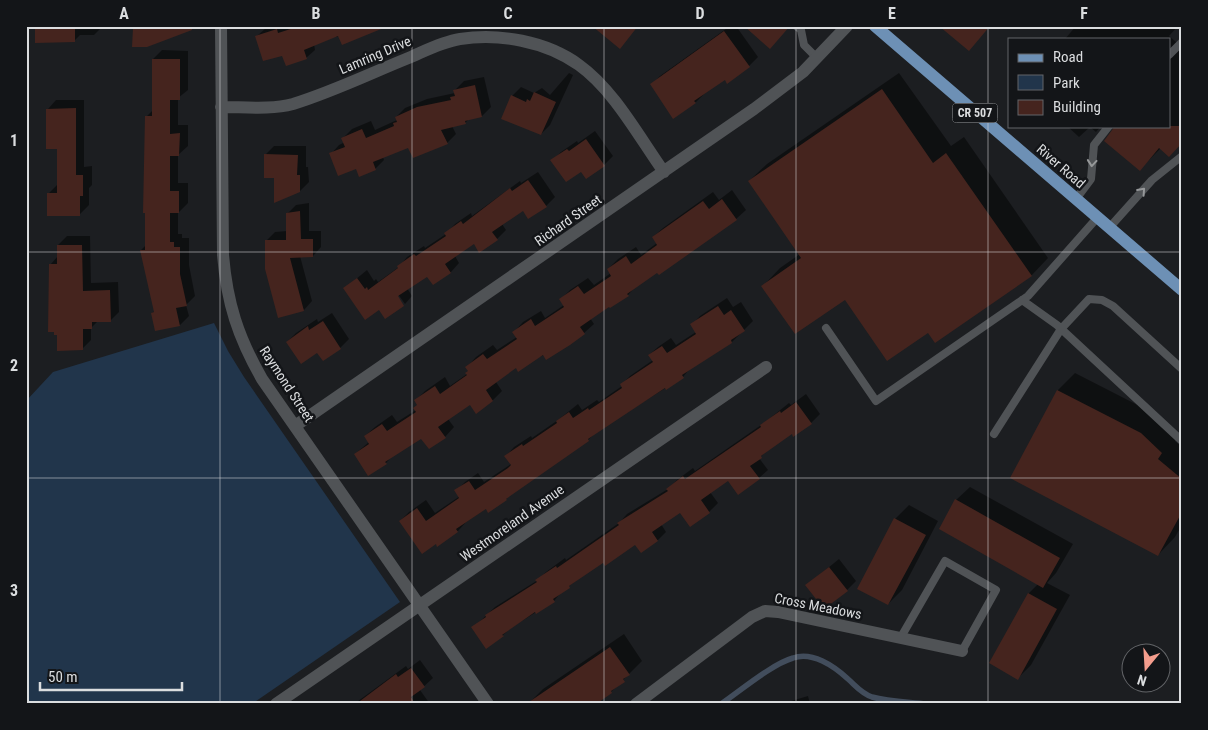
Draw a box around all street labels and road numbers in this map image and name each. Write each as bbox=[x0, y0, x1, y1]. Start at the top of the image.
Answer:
street label: Lamring Drive bbox=[337, 33, 414, 77]
road number: CR 507 bbox=[952, 104, 998, 122]
street label: River Road bbox=[1034, 141, 1088, 191]
street label: Richard Street bbox=[532, 191, 604, 249]
street label: Raymond Street bbox=[257, 343, 317, 425]
street label: Westmoreland Avenue bbox=[457, 481, 567, 565]
street label: Cross Meadows bbox=[773, 590, 863, 622]

